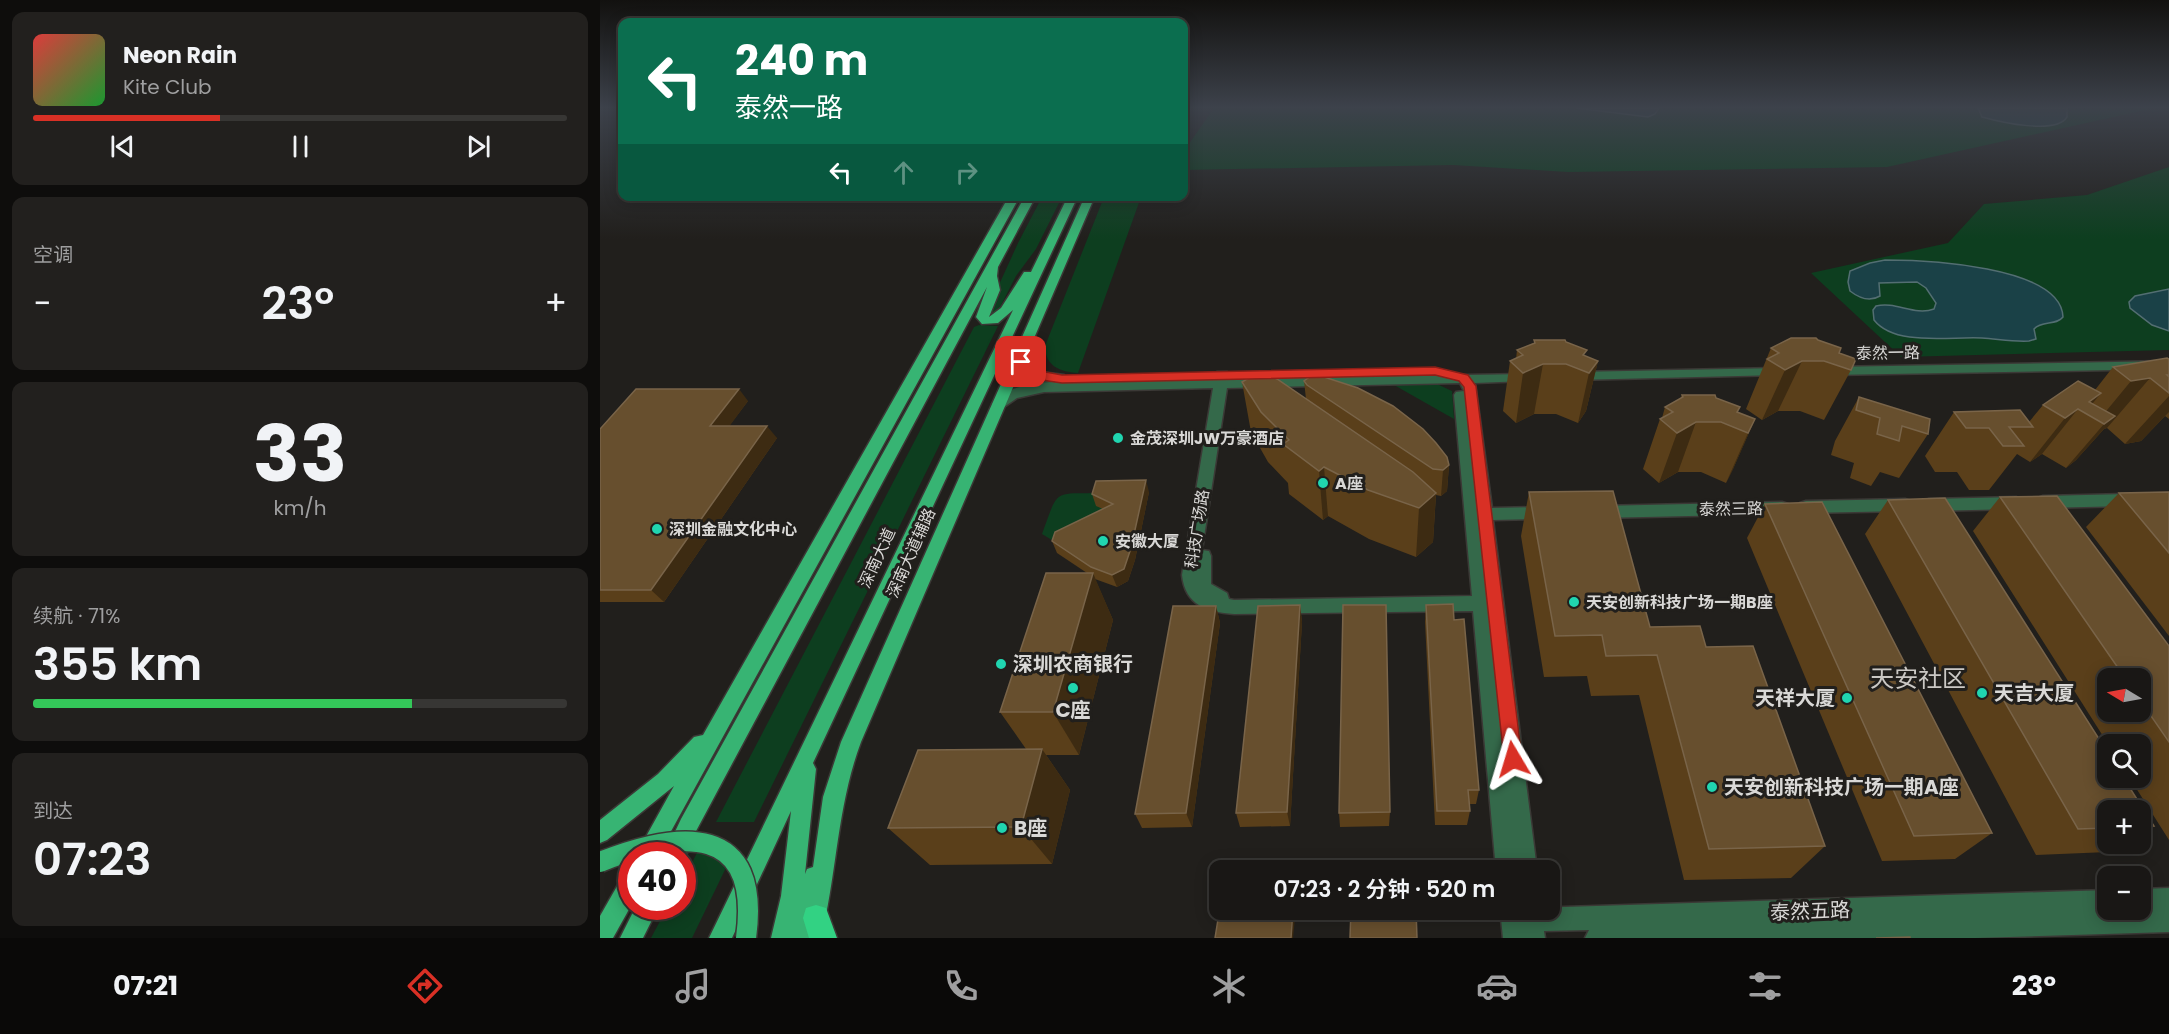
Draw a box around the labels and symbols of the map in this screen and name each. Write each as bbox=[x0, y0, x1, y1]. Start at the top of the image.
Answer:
pin bbox=[995, 336, 1046, 387]
street label: 泰然一路 bbox=[1856, 341, 1920, 365]
place label: 金茂深圳JW万豪酒店 bbox=[1130, 427, 1284, 450]
marker: 金茂深圳JW万豪酒店 bbox=[1111, 431, 1125, 445]
place label: A座 bbox=[1335, 472, 1363, 495]
marker: A座 bbox=[1316, 476, 1330, 490]
street label: 科技广场路 bbox=[1179, 488, 1215, 570]
street label: 泰然三路 bbox=[1699, 497, 1763, 521]
street label: 深南大道辅路 bbox=[881, 504, 941, 602]
place label: 深圳金融文化中心 bbox=[669, 518, 797, 541]
marker: 深圳金融文化中心 bbox=[650, 522, 664, 536]
street label: 深南大道 bbox=[853, 524, 901, 592]
place label: 安徽大厦 bbox=[1115, 530, 1179, 553]
marker: 安徽大厦 bbox=[1096, 534, 1110, 548]
place label: 天安创新科技广场一期B座 bbox=[1586, 591, 1773, 614]
marker: 天安创新科技广场一期B座 bbox=[1567, 595, 1581, 609]
place label: 深圳农商银行 bbox=[1013, 650, 1133, 678]
marker: 深圳农商银行 bbox=[994, 657, 1008, 671]
district label: 天安社区 bbox=[1870, 662, 1966, 695]
north arrow bbox=[2097, 668, 2151, 722]
place label: 天吉大厦 bbox=[1994, 679, 2074, 707]
marker: C座 bbox=[1066, 681, 1080, 695]
place label: 天祥大厦 bbox=[1755, 684, 1835, 712]
marker: 天吉大厦 bbox=[1975, 686, 1989, 700]
marker: 天祥大厦 bbox=[1840, 691, 1854, 705]
place label: C座 bbox=[1055, 696, 1091, 724]
position arrow bbox=[1481, 727, 1545, 791]
place label: 天安创新科技广场一期A座 bbox=[1724, 773, 1959, 801]
marker: 天安创新科技广场一期A座 bbox=[1705, 780, 1719, 794]
place label: B座 bbox=[1014, 814, 1047, 842]
marker: B座 bbox=[995, 821, 1009, 835]
speed limit sign: 40 bbox=[618, 842, 696, 920]
street label: 泰然五路 bbox=[1770, 896, 1850, 926]

